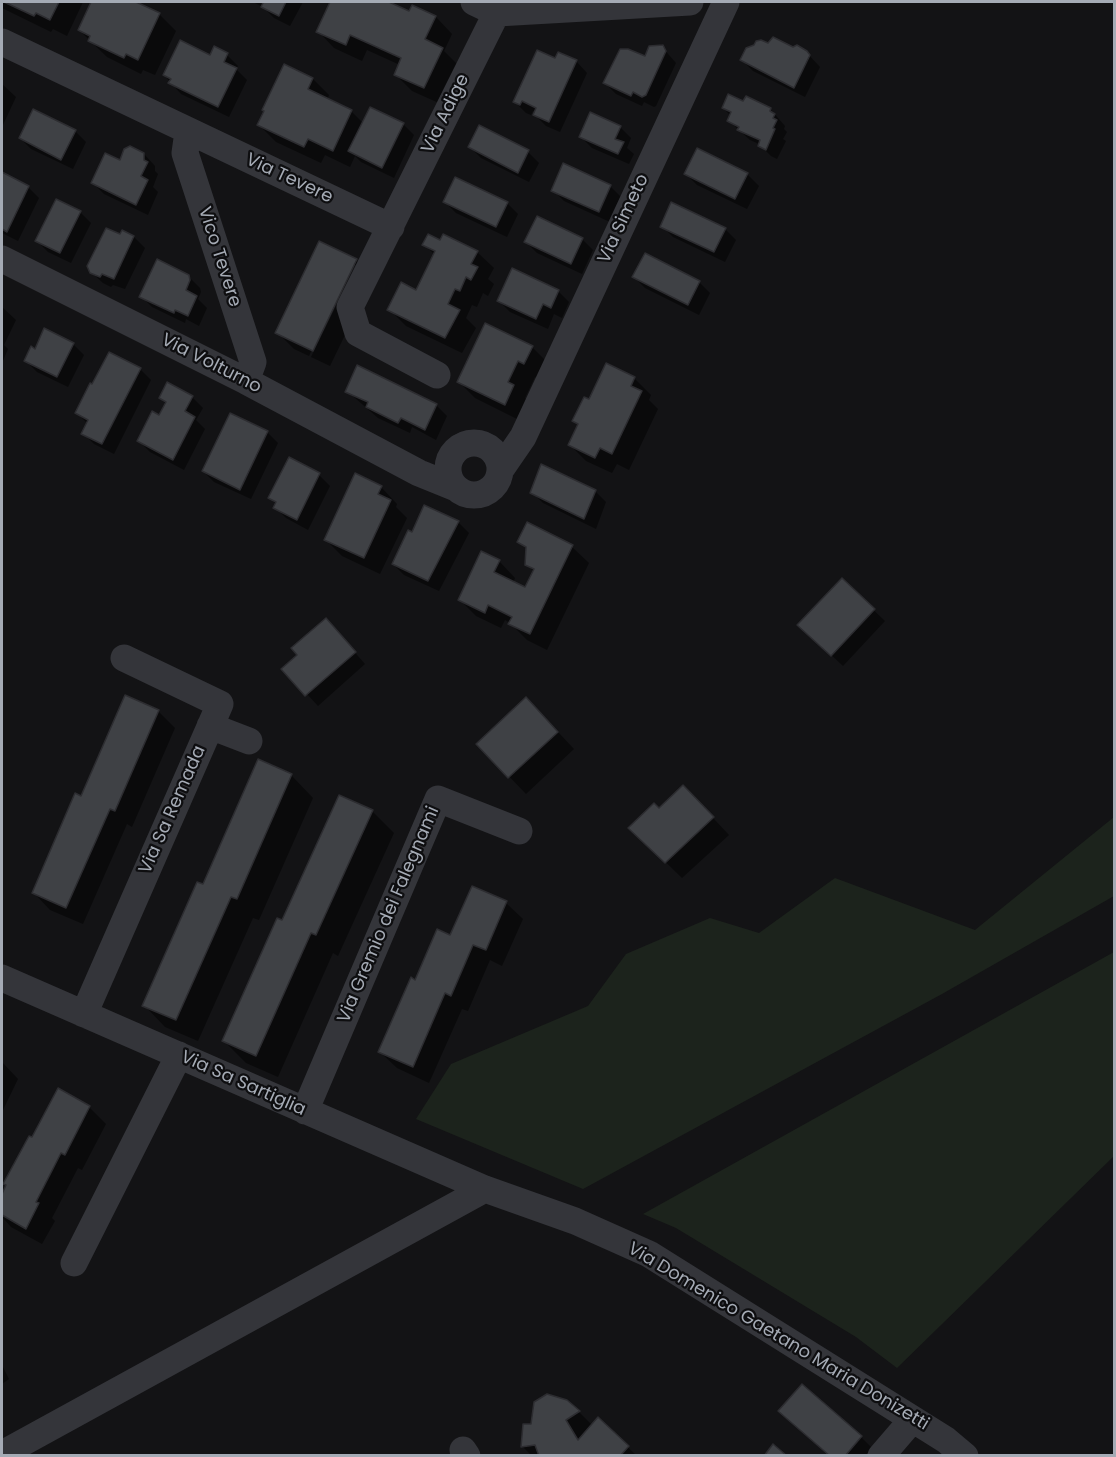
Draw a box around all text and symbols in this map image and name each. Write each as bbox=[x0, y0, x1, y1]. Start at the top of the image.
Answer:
street label: Via Adige bbox=[418, 71, 474, 157]
street label: Via Tevere bbox=[242, 149, 336, 209]
street label: Via Simeto bbox=[594, 171, 654, 267]
street label: Vico Tevere bbox=[193, 204, 245, 310]
street label: Via Volturno bbox=[157, 330, 265, 398]
street label: Via Sa Remada bbox=[135, 742, 211, 878]
street label: Via Gremio dei Falegnami bbox=[334, 804, 444, 1026]
street label: Via Sa Sartiglia bbox=[177, 1047, 309, 1121]
street label: Via Domenico Gaetano Maria Donizetti bbox=[624, 1238, 932, 1436]

